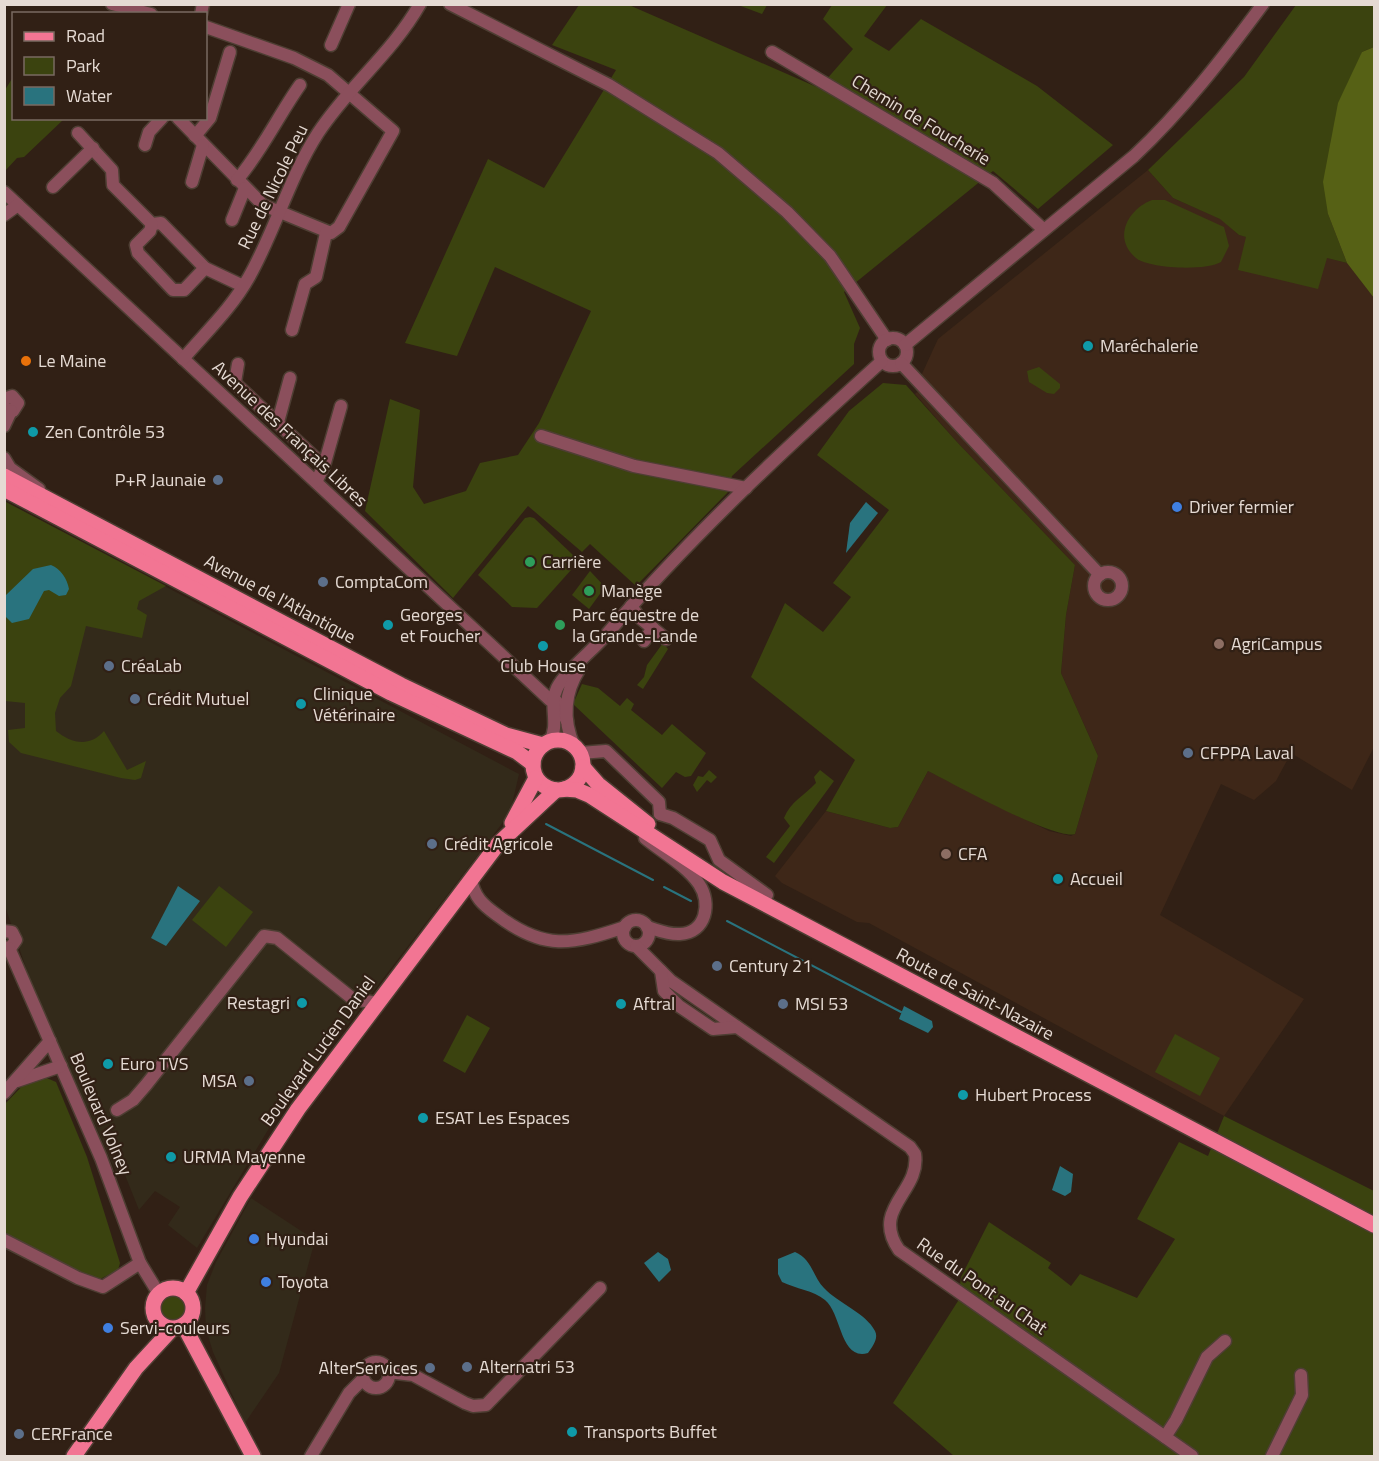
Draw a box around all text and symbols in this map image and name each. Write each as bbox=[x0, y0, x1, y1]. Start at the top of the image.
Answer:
legend bbox=[12, 12, 207, 120]
text: Road bbox=[66, 22, 105, 49]
text: Park bbox=[66, 52, 101, 79]
street label: Chemin de Foucherie bbox=[847, 67, 996, 172]
text: Water bbox=[66, 82, 112, 109]
street label: Rue de Nicole Peu bbox=[231, 120, 315, 254]
place label: Maréchalerie bbox=[1100, 332, 1198, 359]
marker: Maréchalerie bbox=[1081, 339, 1095, 353]
place label: Le Maine bbox=[38, 347, 106, 374]
marker: Le Maine bbox=[19, 354, 33, 368]
street label: Avenue des Français Libres bbox=[207, 354, 374, 513]
place label: Zen Contrôle 53 bbox=[45, 418, 165, 445]
marker: Zen Contrôle 53 bbox=[26, 425, 40, 439]
place label: P+R Jaunaie bbox=[115, 466, 206, 493]
marker: P+R Jaunaie bbox=[211, 473, 225, 487]
place label: Driver fermier bbox=[1189, 493, 1294, 520]
marker: Driver fermier bbox=[1170, 500, 1184, 514]
street label: Avenue de l'Atlantique bbox=[200, 547, 361, 650]
place label: Carrière bbox=[542, 548, 601, 575]
marker: Carrière bbox=[523, 555, 537, 569]
place label: ComptaCom bbox=[335, 568, 428, 595]
marker: ComptaCom bbox=[316, 575, 330, 589]
place label: Manège bbox=[601, 577, 662, 604]
marker: Manège bbox=[582, 584, 596, 598]
place label: Georges et Foucher bbox=[400, 601, 480, 649]
place label: Parc équestre de la Grande-Lande bbox=[572, 601, 699, 649]
marker: Georges et Foucher bbox=[381, 618, 395, 632]
marker: Parc équestre de la Grande-Lande bbox=[553, 618, 567, 632]
place label: AgriCampus bbox=[1231, 630, 1322, 657]
marker: AgriCampus bbox=[1212, 637, 1226, 651]
marker: Club House bbox=[536, 639, 550, 653]
place label: CréaLab bbox=[121, 652, 182, 679]
place label: Club House bbox=[500, 652, 586, 679]
marker: CréaLab bbox=[102, 659, 116, 673]
place label: Clinique Vétérinaire bbox=[313, 680, 395, 728]
place label: Crédit Mutuel bbox=[147, 685, 249, 712]
marker: Crédit Mutuel bbox=[128, 692, 142, 706]
marker: Clinique Vétérinaire bbox=[294, 697, 308, 711]
place label: CFPPA Laval bbox=[1200, 739, 1294, 766]
marker: CFPPA Laval bbox=[1181, 746, 1195, 760]
place label: Crédit Agricole bbox=[444, 830, 553, 857]
marker: Crédit Agricole bbox=[425, 837, 439, 851]
place label: CFA bbox=[958, 840, 988, 867]
marker: CFA bbox=[939, 847, 953, 861]
place label: Accueil bbox=[1070, 865, 1123, 892]
marker: Accueil bbox=[1051, 872, 1065, 886]
street label: Route de Saint-Nazaire bbox=[891, 940, 1059, 1047]
place label: Century 21 bbox=[729, 952, 812, 979]
marker: Century 21 bbox=[710, 959, 724, 973]
street label: Boulevard Lucien Daniel bbox=[254, 970, 382, 1132]
place label: Restagri bbox=[227, 989, 290, 1016]
place label: Aftral bbox=[633, 990, 675, 1017]
place label: MSI 53 bbox=[795, 990, 848, 1017]
marker: Restagri bbox=[295, 996, 309, 1010]
marker: Aftral bbox=[614, 997, 628, 1011]
marker: MSI 53 bbox=[776, 997, 790, 1011]
street label: Boulevard Volney bbox=[63, 1048, 140, 1180]
place label: Euro TVS bbox=[120, 1050, 188, 1077]
marker: Euro TVS bbox=[101, 1057, 115, 1071]
place label: MSA bbox=[202, 1067, 237, 1094]
marker: MSA bbox=[242, 1074, 256, 1088]
place label: Hubert Process bbox=[975, 1081, 1092, 1108]
marker: Hubert Process bbox=[956, 1088, 970, 1102]
place label: ESAT Les Espaces bbox=[435, 1104, 570, 1131]
marker: ESAT Les Espaces bbox=[416, 1111, 430, 1125]
place label: URMA Mayenne bbox=[183, 1143, 306, 1170]
marker: URMA Mayenne bbox=[164, 1150, 178, 1164]
place label: Hyundai bbox=[266, 1225, 329, 1252]
street label: Rue du Pont au Chat bbox=[911, 1230, 1054, 1341]
marker: Hyundai bbox=[247, 1232, 261, 1246]
place label: Toyota bbox=[278, 1268, 328, 1295]
marker: Toyota bbox=[259, 1275, 273, 1289]
place label: Servi-couleurs bbox=[120, 1314, 230, 1341]
marker: Servi-couleurs bbox=[101, 1321, 115, 1335]
place label: Alternatri 53 bbox=[479, 1353, 575, 1380]
place label: AlterServices bbox=[319, 1354, 418, 1381]
marker: Alternatri 53 bbox=[460, 1360, 474, 1374]
marker: AlterServices bbox=[423, 1361, 437, 1375]
place label: Transports Buffet bbox=[584, 1418, 718, 1445]
place label: CERFrance bbox=[31, 1420, 113, 1447]
marker: Transports Buffet bbox=[565, 1425, 579, 1439]
marker: CERFrance bbox=[12, 1427, 26, 1441]

